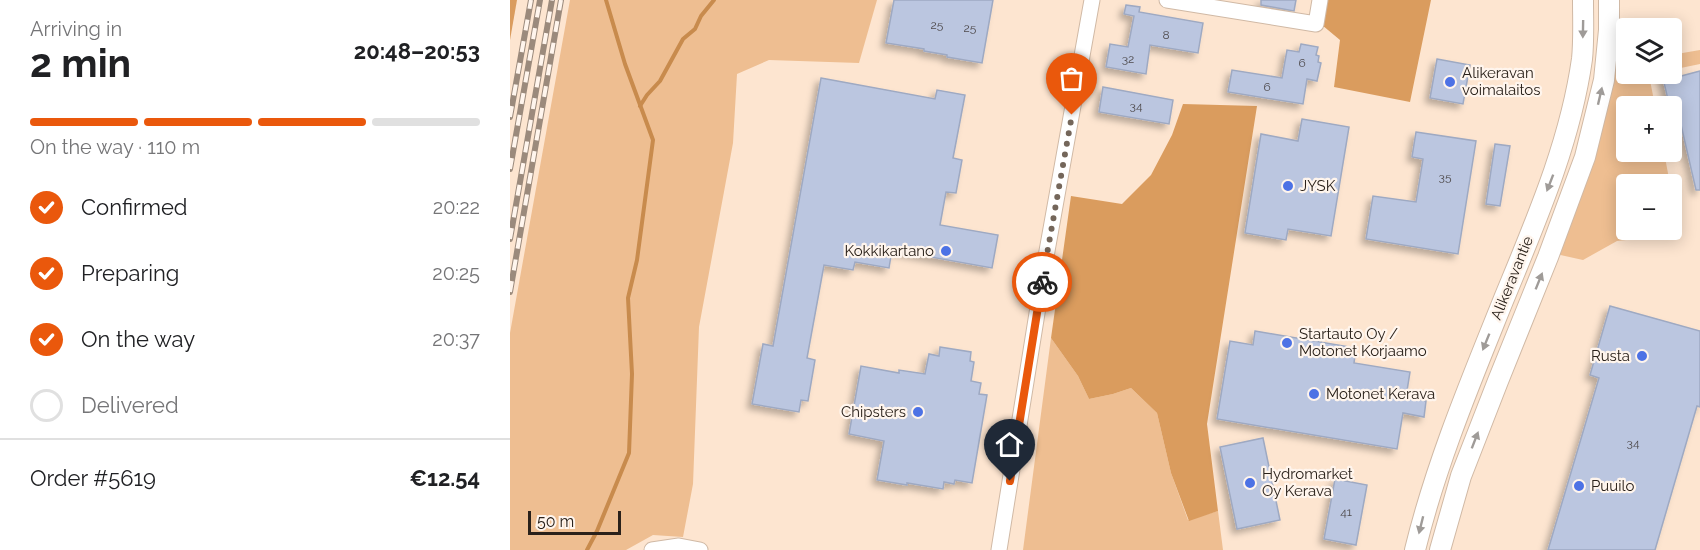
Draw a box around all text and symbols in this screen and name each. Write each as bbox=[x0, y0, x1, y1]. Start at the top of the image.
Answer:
text: Arriving in bbox=[30, 17, 122, 41]
house number: 25 bbox=[931, 18, 944, 32]
map controls bbox=[1616, 18, 1682, 240]
button: layers bbox=[1616, 18, 1682, 84]
one-way arrow bbox=[1578, 19, 1588, 38]
house number: 25 bbox=[964, 21, 977, 35]
house number: 8 bbox=[1162, 28, 1170, 42]
text: 20:48–20:53 bbox=[354, 38, 480, 64]
text: 2 min bbox=[30, 40, 131, 86]
house number: 32 bbox=[1122, 52, 1134, 66]
pin bbox=[1046, 53, 1097, 115]
house number: 6 bbox=[1298, 56, 1306, 70]
icon: bag bbox=[1055, 62, 1088, 95]
place label: Alikeravan voimalaitos bbox=[1462, 64, 1540, 99]
marker: Alikeravan voimalaitos bbox=[1443, 75, 1457, 89]
house number: 6 bbox=[1263, 80, 1271, 94]
one-way arrow bbox=[1595, 87, 1605, 105]
button: + bbox=[1616, 96, 1682, 162]
house number: 34 bbox=[1130, 99, 1143, 113]
text: On the way · 110 m bbox=[30, 135, 200, 159]
house number: 35 bbox=[1439, 170, 1452, 184]
one-way arrow bbox=[1545, 174, 1555, 192]
button: − bbox=[1616, 174, 1682, 240]
place label: JYSK bbox=[1300, 177, 1336, 195]
marker: JYSK bbox=[1281, 179, 1295, 193]
icon: check bbox=[30, 191, 63, 224]
text: Confirmed bbox=[81, 194, 188, 220]
text: 20:22 bbox=[433, 195, 480, 219]
street label: Alikeravantie bbox=[1487, 233, 1537, 323]
place label: Kokkikartano bbox=[844, 242, 934, 260]
marker: Kokkikartano bbox=[939, 244, 953, 258]
courier bbox=[1012, 252, 1072, 312]
icon: check bbox=[30, 257, 63, 290]
text: Preparing bbox=[81, 260, 179, 286]
text: 20:25 bbox=[432, 261, 480, 285]
icon: bike bbox=[1026, 266, 1059, 299]
one-way arrow bbox=[1534, 271, 1544, 289]
icon: check bbox=[30, 323, 63, 356]
place label: Startauto Oy / Motonet Korjaamo bbox=[1299, 325, 1427, 360]
text: On the way bbox=[81, 326, 195, 352]
text: 20:37 bbox=[432, 327, 480, 351]
one-way arrow bbox=[1481, 333, 1491, 351]
marker: Startauto Oy / Motonet Korjaamo bbox=[1280, 336, 1294, 350]
place label: Rusta bbox=[1591, 347, 1630, 365]
marker: Rusta bbox=[1635, 349, 1649, 363]
place label: Motonet Kerava bbox=[1326, 385, 1435, 403]
marker: Motonet Kerava bbox=[1307, 387, 1321, 401]
text: Delivered bbox=[81, 392, 179, 418]
place label: Chipsters bbox=[841, 403, 906, 421]
marker: Chipsters bbox=[911, 405, 925, 419]
pin bbox=[984, 419, 1035, 481]
icon: home bbox=[993, 428, 1026, 461]
one-way arrow bbox=[1471, 430, 1481, 448]
house number: 34 bbox=[1627, 436, 1640, 450]
text: Order #5619 bbox=[30, 465, 156, 491]
text: €12.54 bbox=[409, 465, 480, 491]
place label: Hydromarket Oy Kerava bbox=[1262, 465, 1353, 500]
marker: Hydromarket Oy Kerava bbox=[1243, 476, 1257, 490]
place label: Puuilo bbox=[1591, 477, 1635, 495]
marker: Puuilo bbox=[1572, 479, 1586, 493]
house number: 41 bbox=[1340, 505, 1352, 519]
scale bar bbox=[528, 508, 621, 536]
text: 50 m bbox=[537, 512, 574, 531]
one-way arrow bbox=[1415, 516, 1425, 534]

